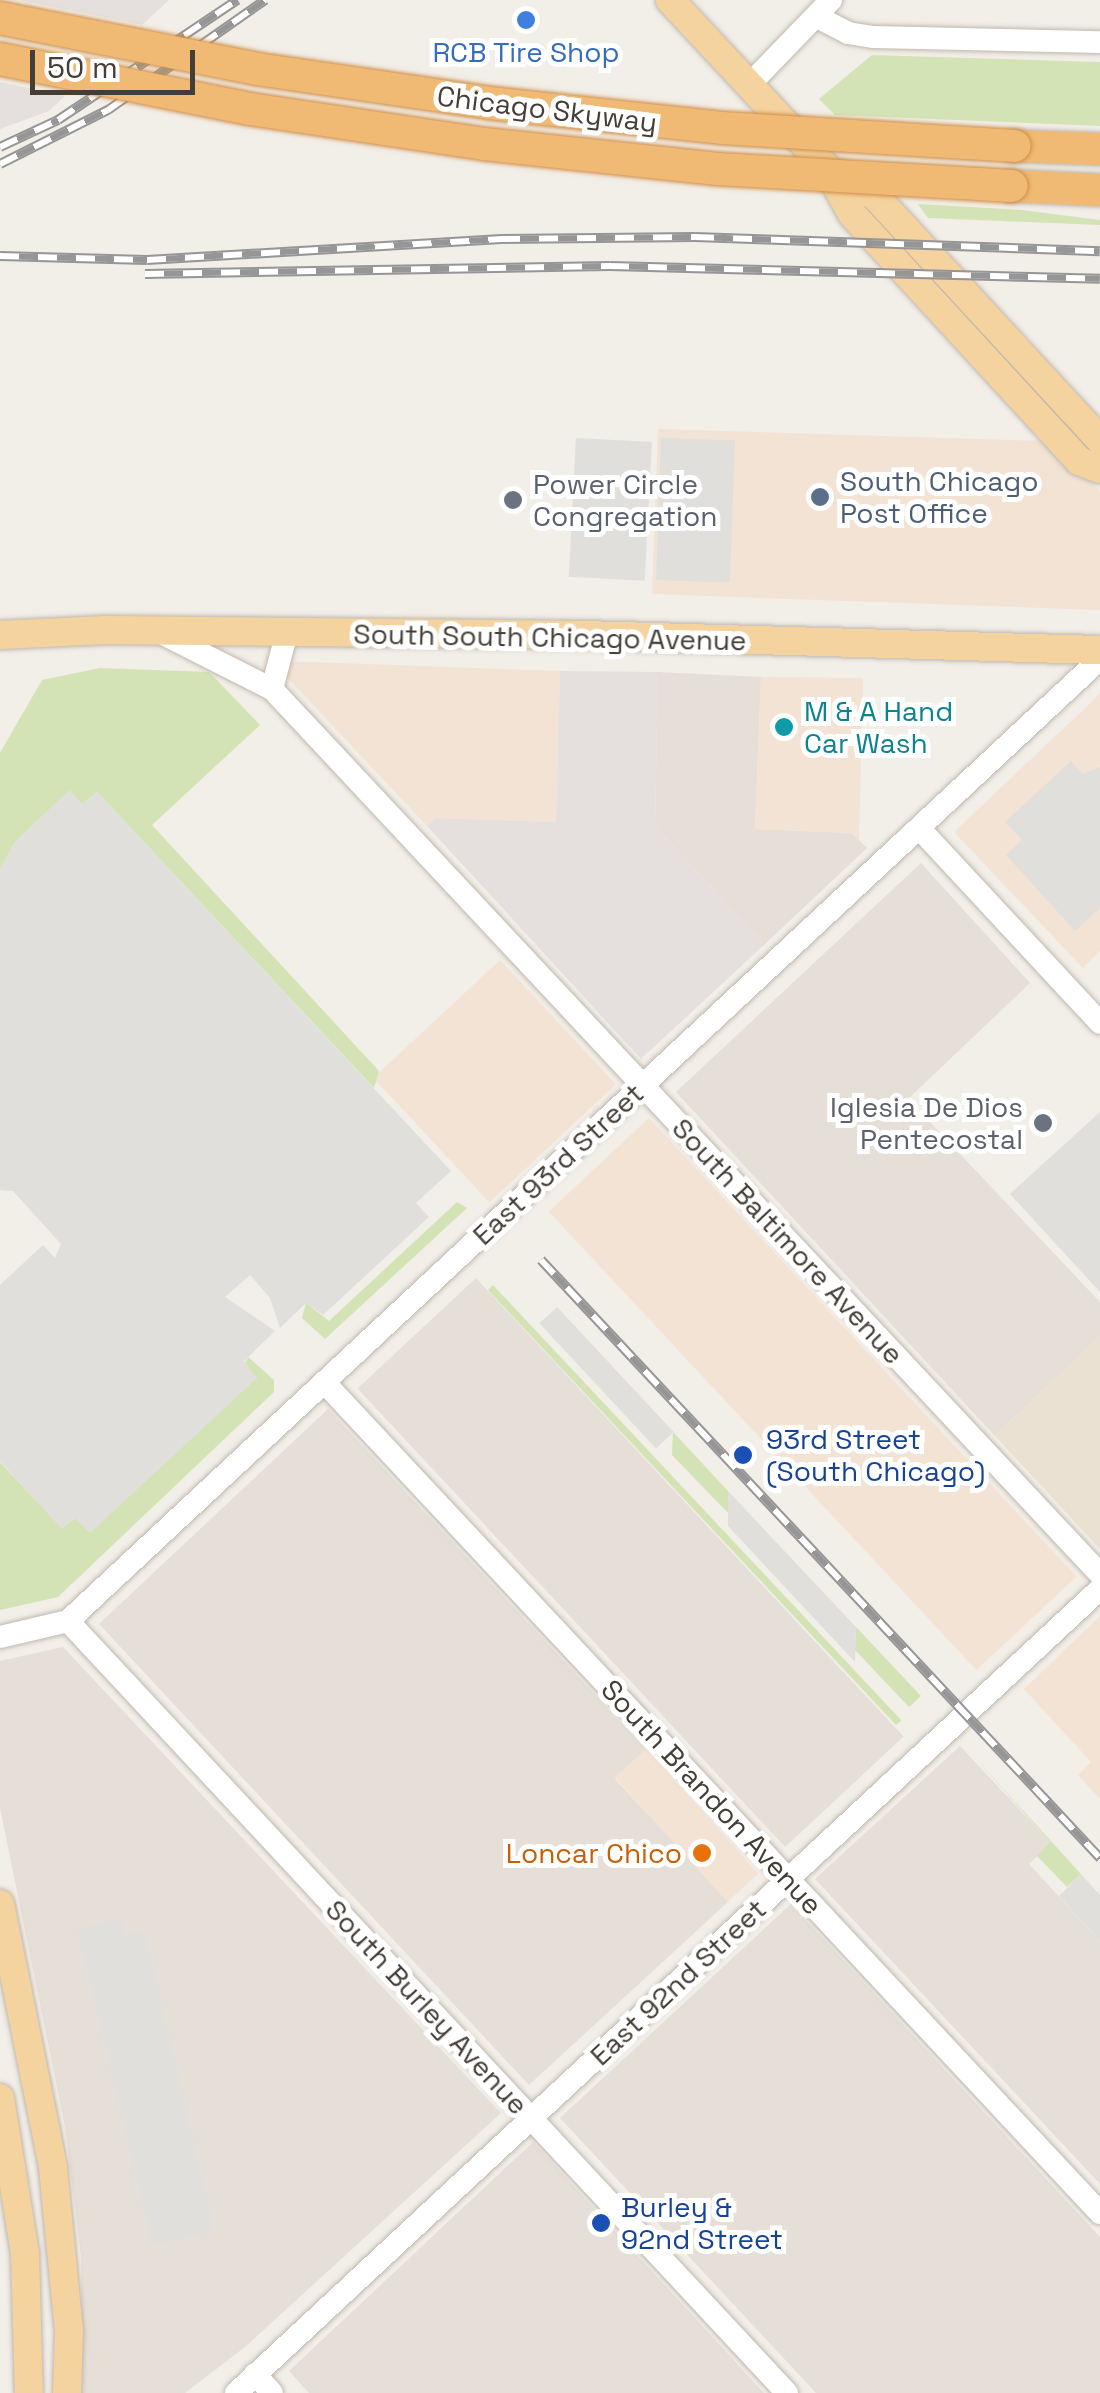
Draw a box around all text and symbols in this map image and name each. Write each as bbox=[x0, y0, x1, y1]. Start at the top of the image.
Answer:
marker: RCB Tire Shop bbox=[515, 9, 537, 31]
scale bar bbox=[35, 30, 200, 92]
place label: RCB Tire Shop bbox=[432, 35, 620, 69]
text: 50 m bbox=[47, 48, 118, 87]
street label: Chicago Skyway bbox=[435, 79, 659, 139]
place label: South Chicago Post Office bbox=[840, 464, 1039, 530]
place label: Power Circle Congregation bbox=[533, 467, 717, 533]
marker: South Chicago Post Office bbox=[809, 486, 831, 508]
marker: Power Circle Congregation bbox=[502, 489, 524, 511]
street label: South South Chicago Avenue bbox=[353, 617, 747, 657]
place label: M & A Hand Car Wash bbox=[804, 694, 954, 760]
marker: M & A Hand Car Wash bbox=[773, 716, 795, 738]
street label: East 93rd Street bbox=[466, 1076, 650, 1252]
place label: Iglesia De Dios Pentecostal bbox=[830, 1090, 1023, 1156]
street label: South Baltimore Avenue bbox=[665, 1111, 911, 1371]
marker: Iglesia De Dios Pentecostal bbox=[1032, 1112, 1054, 1134]
place label: 93rd Street (South Chicago) bbox=[766, 1422, 985, 1488]
marker: 93rd Street (South Chicago) bbox=[730, 1442, 756, 1468]
street label: South Brandon Avenue bbox=[594, 1672, 830, 1922]
place label: Loncar Chico bbox=[506, 1836, 682, 1870]
marker: Loncar Chico bbox=[691, 1842, 713, 1864]
street label: East 92nd Street bbox=[583, 1892, 773, 2072]
street label: South Burley Avenue bbox=[319, 1893, 535, 2121]
place label: Burley & 92nd Street bbox=[621, 2190, 783, 2256]
marker: Burley & 92nd Street bbox=[590, 2212, 612, 2234]

